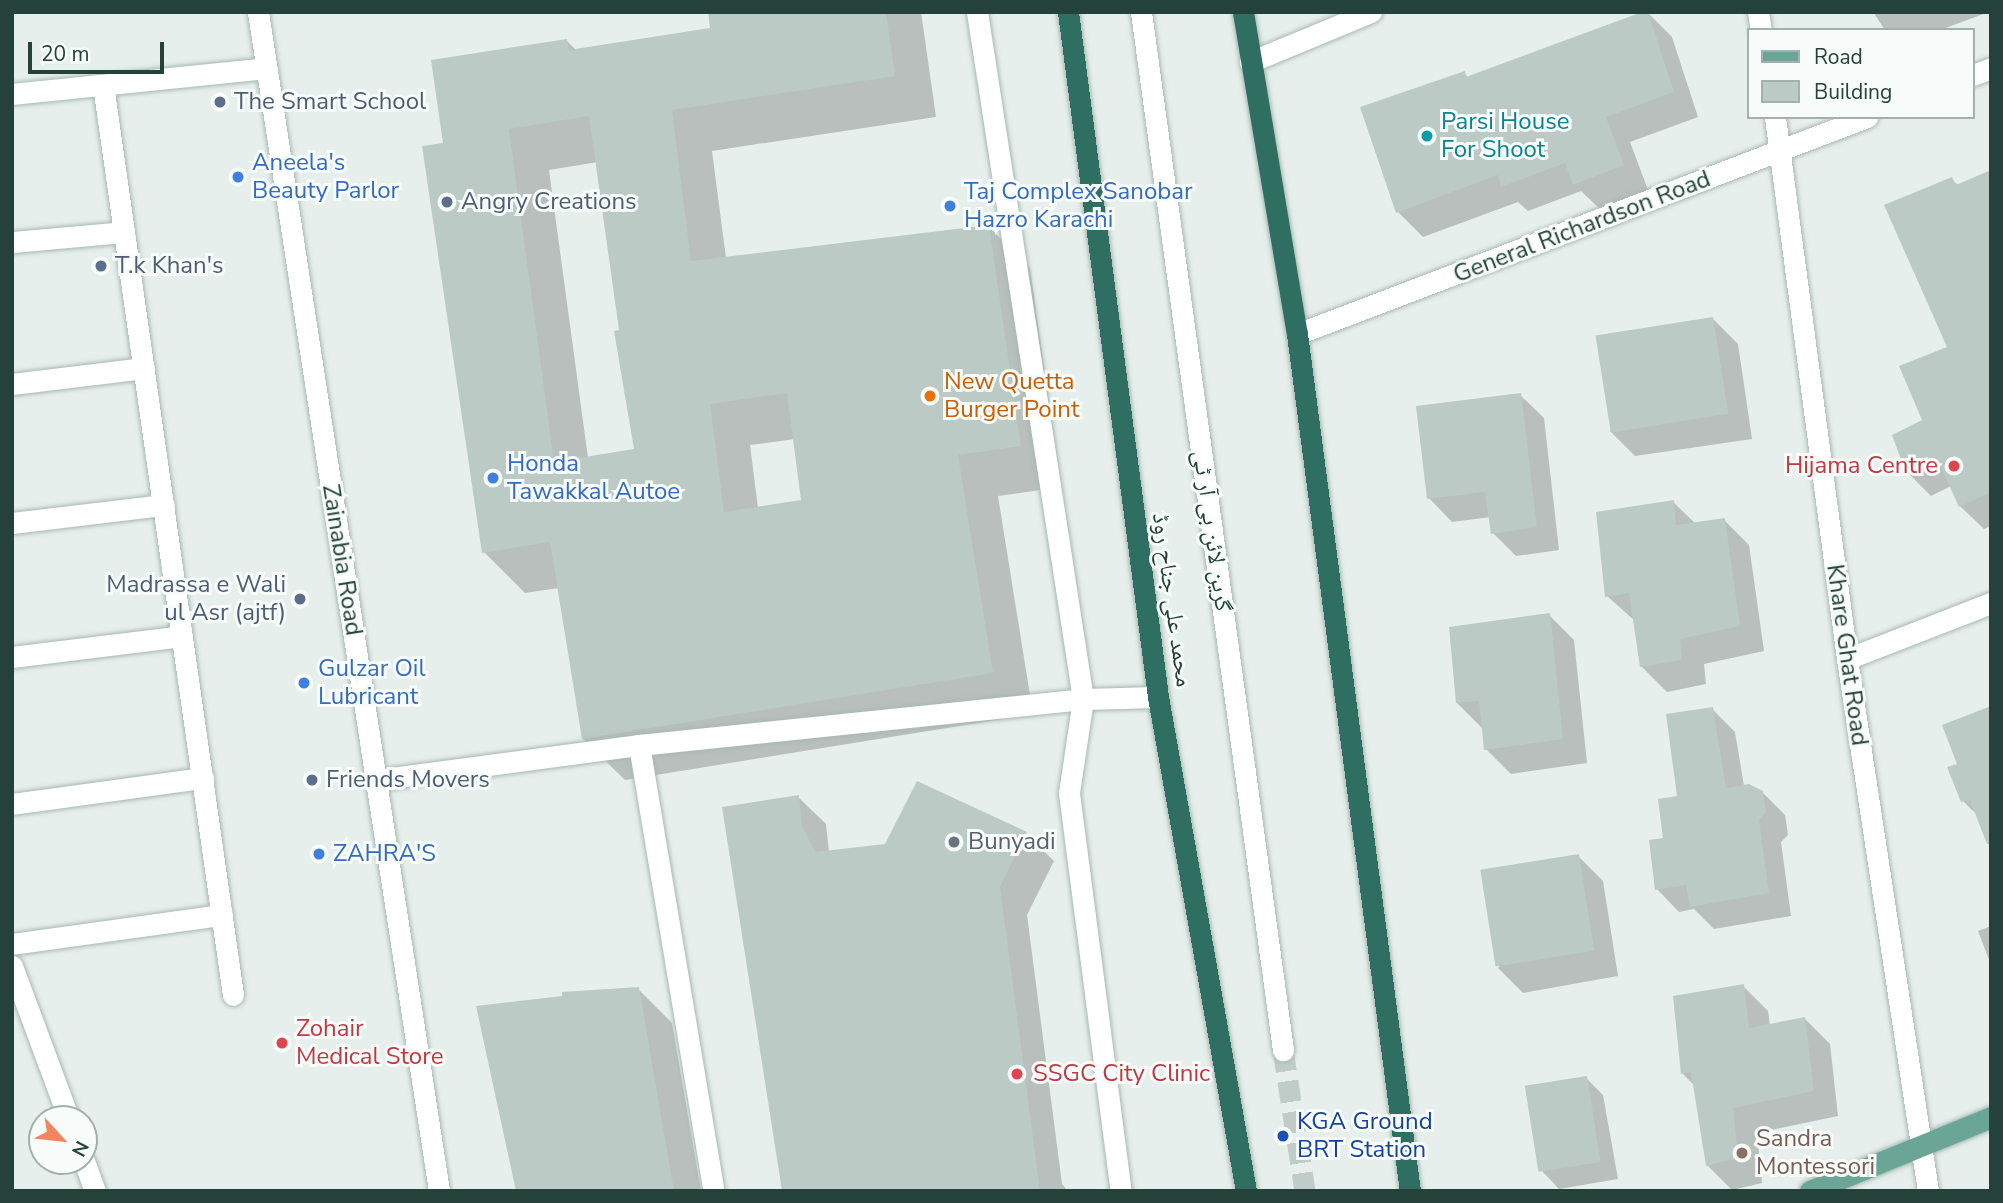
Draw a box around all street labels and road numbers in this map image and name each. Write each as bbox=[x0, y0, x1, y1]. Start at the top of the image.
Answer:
street label: General Richardson Road bbox=[1449, 165, 1715, 289]
street label: گرین لائن بی آر ٹی bbox=[1186, 449, 1238, 613]
street label: Zainabia Road bbox=[316, 482, 368, 638]
street label: محمد علی جناح روڈ bbox=[1146, 511, 1198, 689]
street label: Khare Ghat Road bbox=[1820, 562, 1874, 748]

